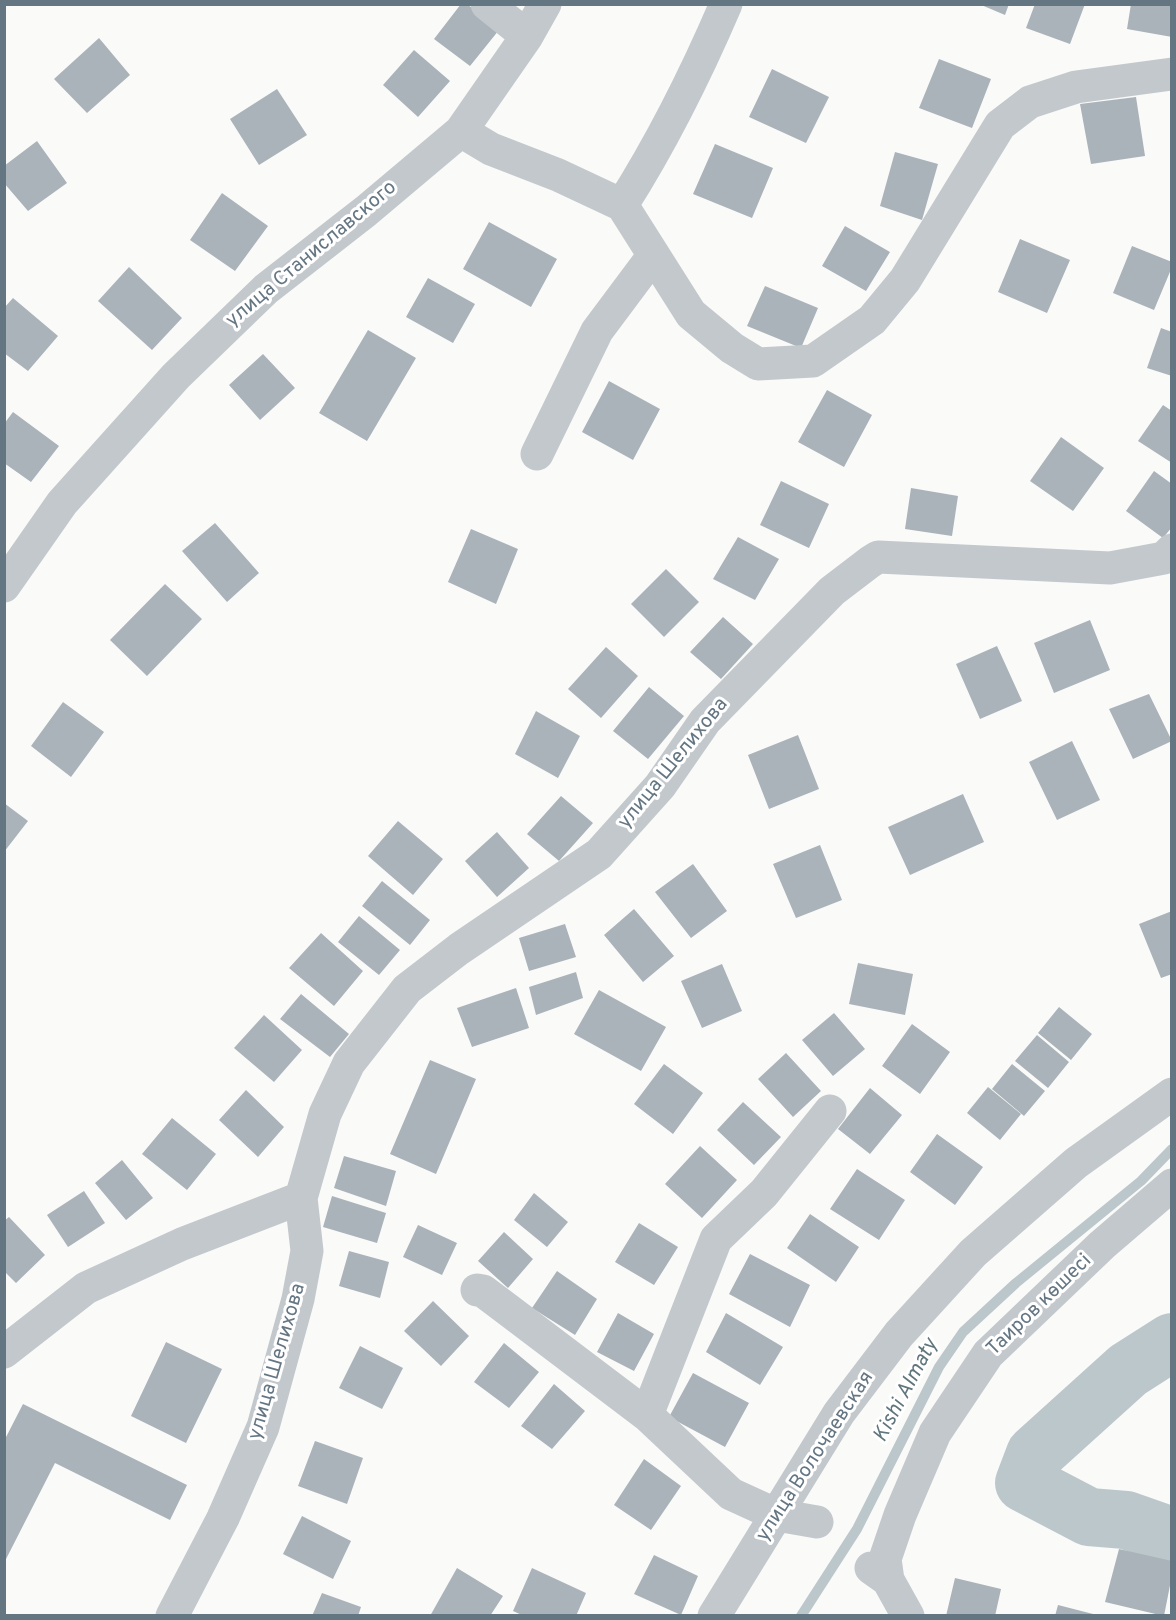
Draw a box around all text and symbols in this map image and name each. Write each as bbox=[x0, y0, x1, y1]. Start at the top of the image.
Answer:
street label: улица Станиславского bbox=[222, 177, 402, 333]
street label: улица Шелихова bbox=[614, 694, 734, 834]
street label: Таиров көшесі bbox=[983, 1250, 1097, 1362]
street label: улица Шелихова bbox=[244, 1281, 312, 1443]
water label: Kіshі Almaty bbox=[869, 1335, 945, 1447]
street label: улица Волочаевская bbox=[752, 1367, 880, 1547]

